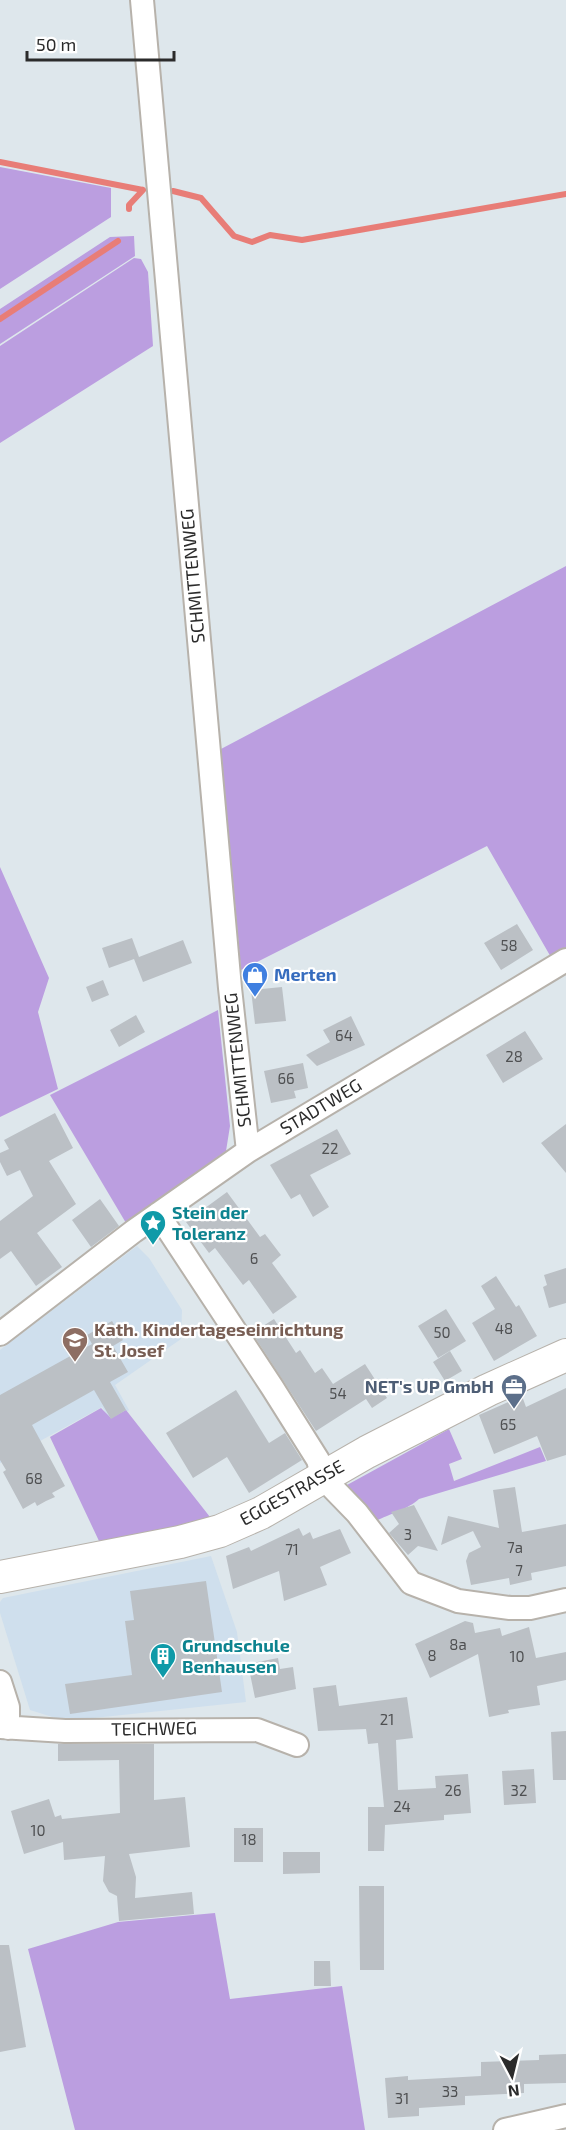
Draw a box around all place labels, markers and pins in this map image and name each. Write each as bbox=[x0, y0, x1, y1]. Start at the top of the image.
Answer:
shop icon: Merten bbox=[240, 960, 270, 998]
place label: Merten bbox=[274, 963, 337, 985]
place label: Stein der Toleranz bbox=[172, 1201, 249, 1244]
place icon: Stein der Toleranz bbox=[138, 1208, 168, 1246]
place label: Kath. Kindertageseinrichtung St. Josef bbox=[94, 1318, 344, 1361]
school or university icon: Kath. Kindertageseinrichtung St. Josef bbox=[60, 1325, 90, 1363]
office icon: NET's UP GmbH bbox=[499, 1372, 529, 1410]
place label: NET's UP GmbH bbox=[365, 1375, 494, 1397]
place label: Grundschule Benhausen bbox=[182, 1634, 290, 1677]
building icon: Grundschule Benhausen bbox=[148, 1641, 178, 1679]

